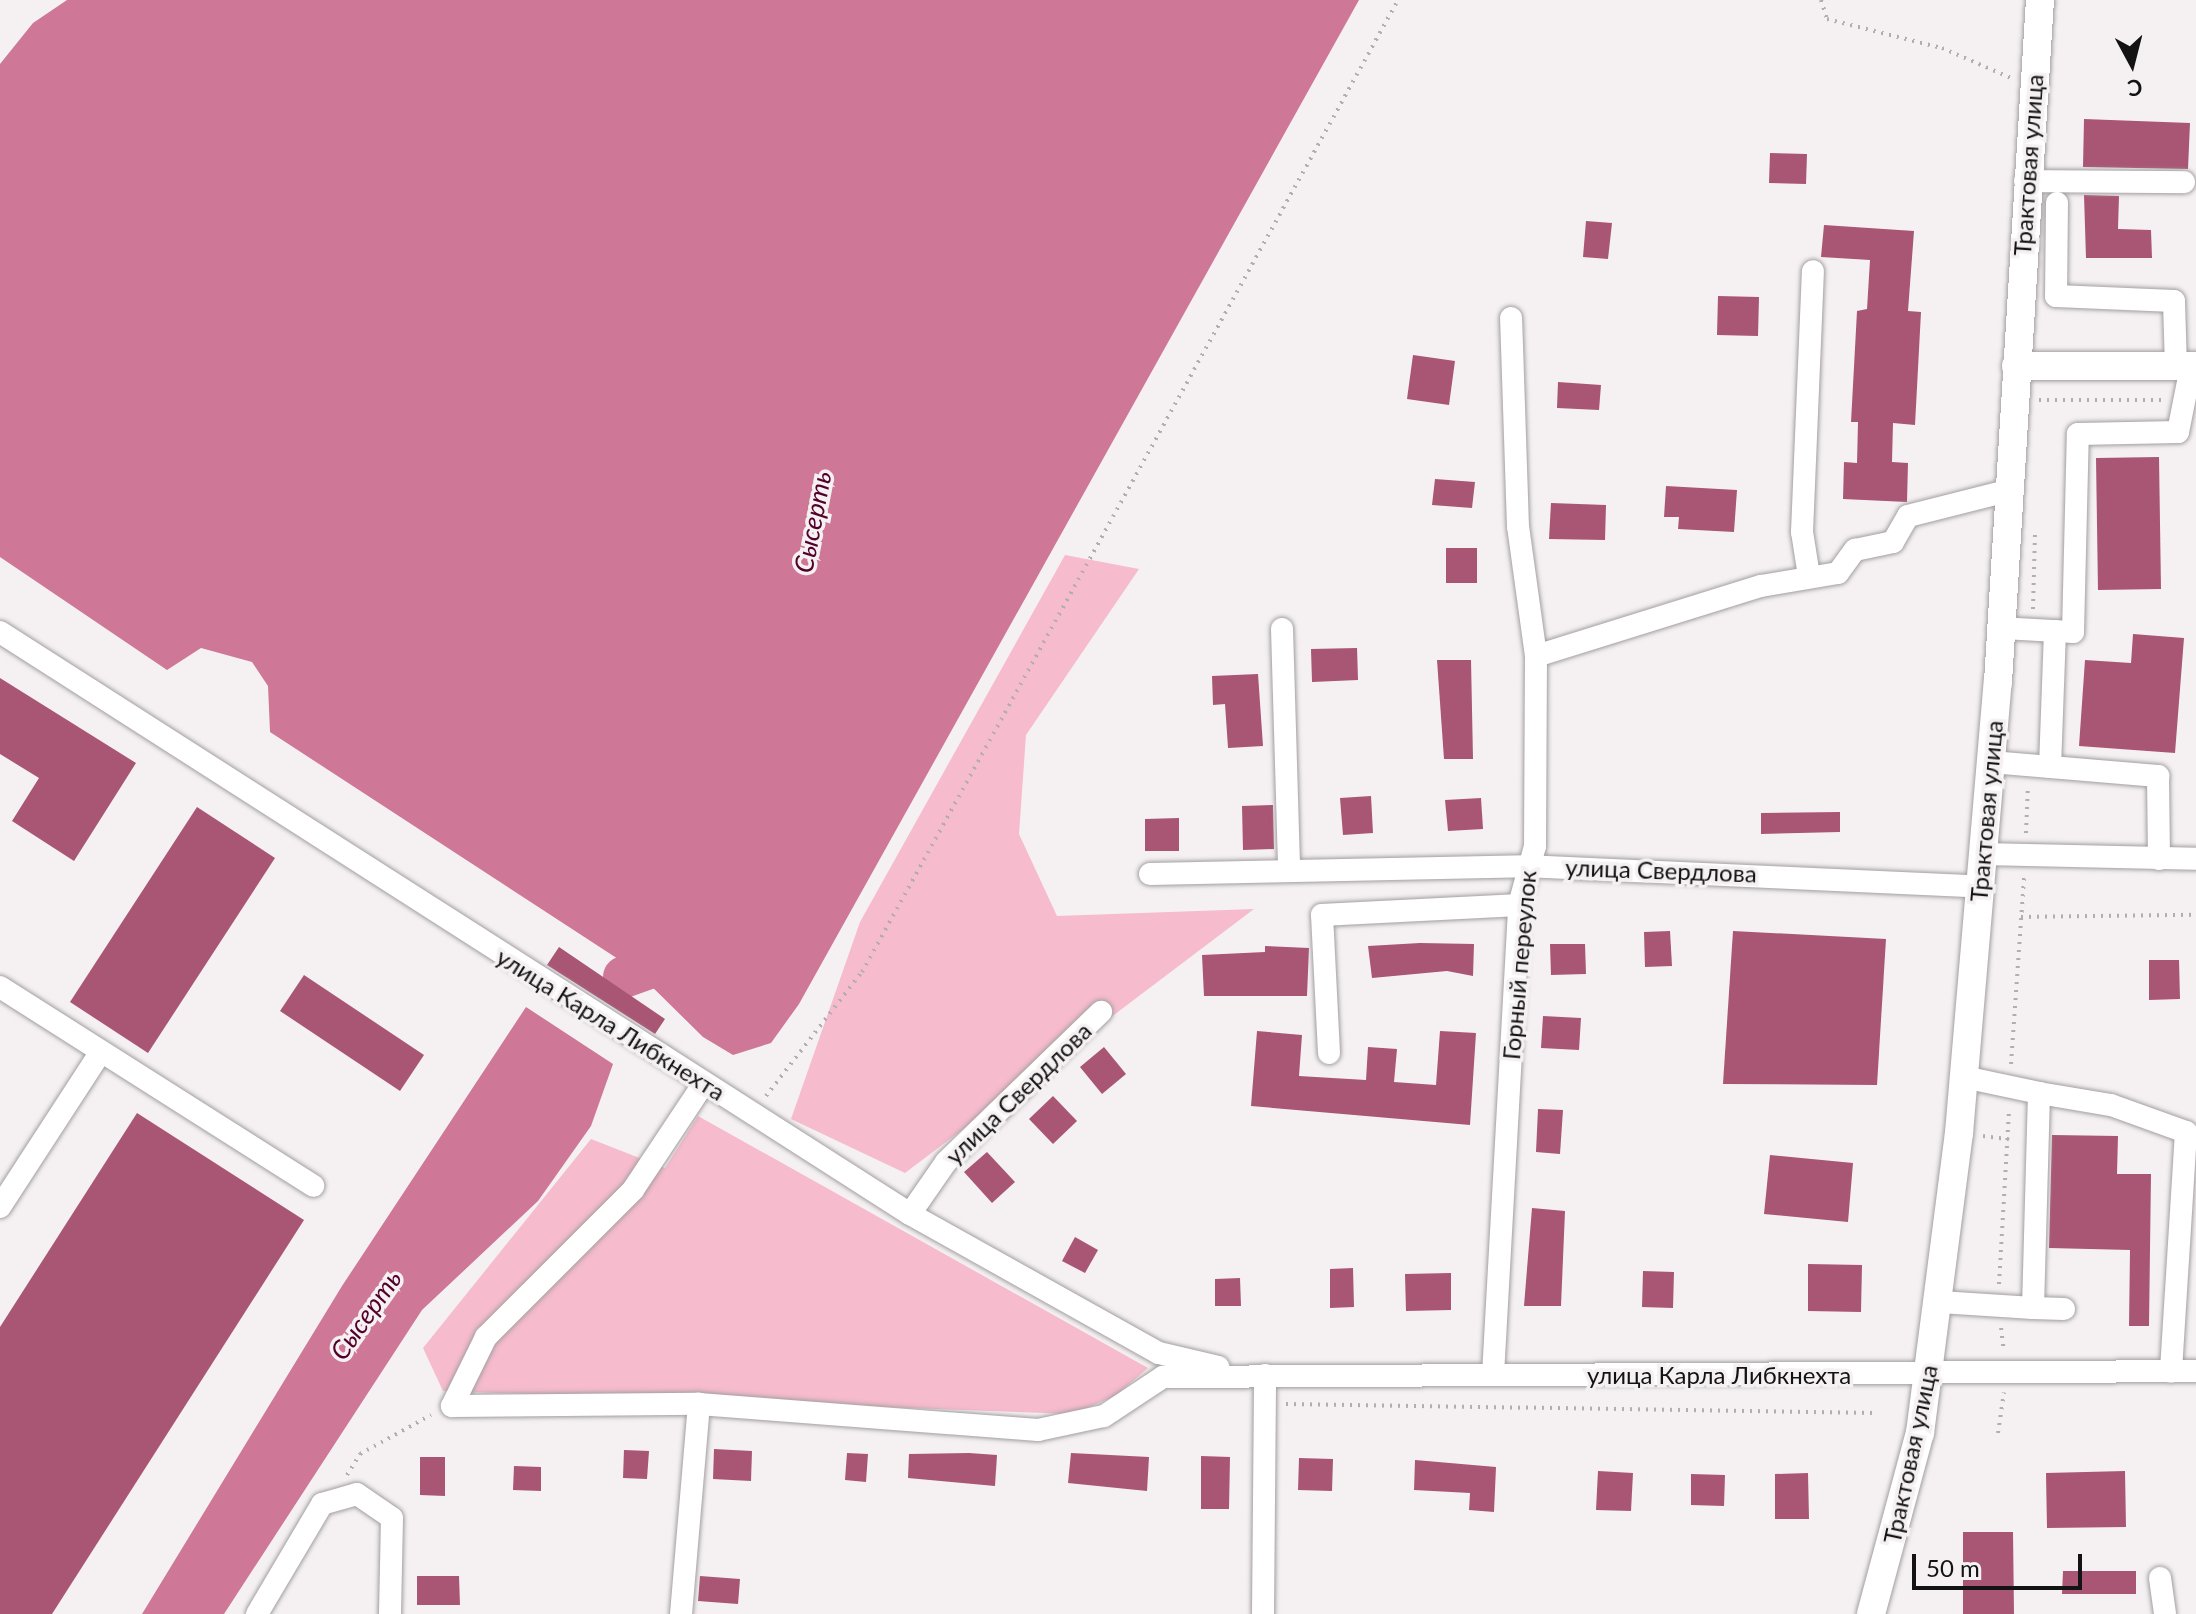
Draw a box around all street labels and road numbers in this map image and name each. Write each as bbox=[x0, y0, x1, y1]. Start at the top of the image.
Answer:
street label: Трактовая улица bbox=[2007, 73, 2049, 257]
street label: Трактовая улица bbox=[1964, 719, 2008, 903]
street label: улица Свердлова bbox=[1565, 852, 1757, 888]
street label: Горный переулок bbox=[1496, 869, 1542, 1061]
street label: улица Карла Либкнехта bbox=[491, 942, 731, 1106]
street label: улица Свердлова bbox=[939, 1016, 1097, 1170]
street label: улица Карла Либкнехта bbox=[1587, 1361, 1851, 1389]
street label: Трактовая улица bbox=[1877, 1362, 1943, 1546]

